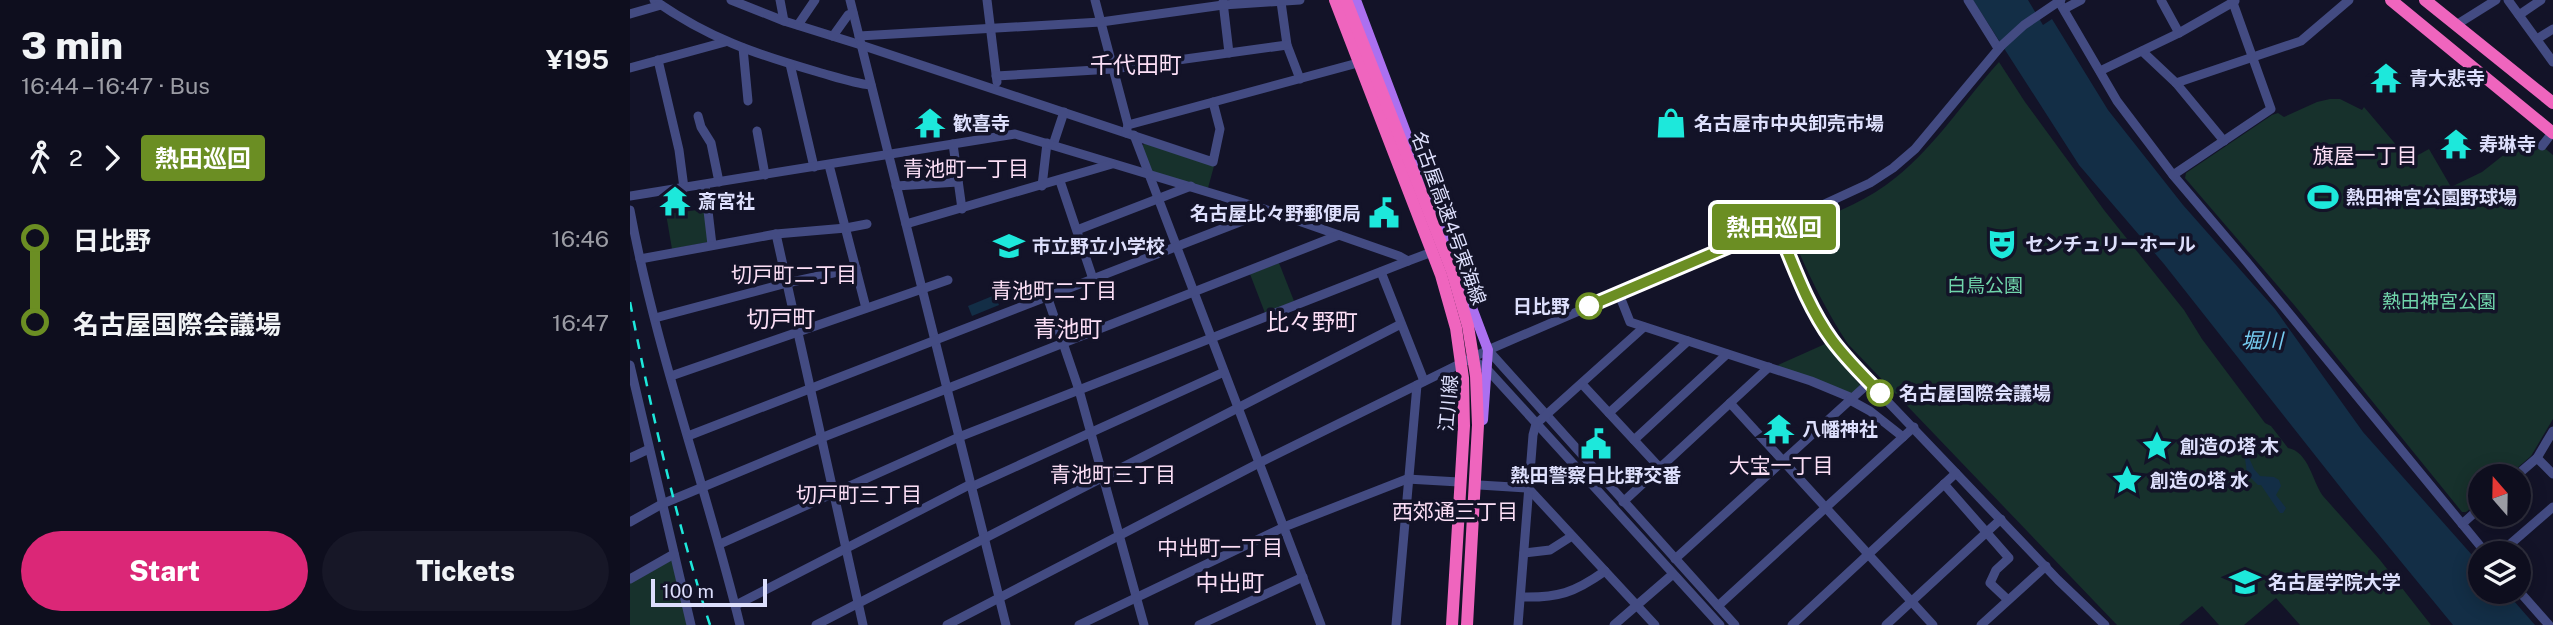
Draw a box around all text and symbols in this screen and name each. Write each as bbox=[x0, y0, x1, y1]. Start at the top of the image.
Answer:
text: 3 min bbox=[21, 23, 123, 68]
text: ¥195 bbox=[546, 44, 609, 75]
district label: 千代田町 bbox=[1090, 51, 1182, 78]
temple icon: 青大悲寺 bbox=[2369, 61, 2403, 95]
place label: 青大悲寺 bbox=[2409, 67, 2485, 89]
text: 16:44 – 16:47 · Bus bbox=[21, 72, 210, 99]
temple icon: 歓喜寺 bbox=[913, 106, 947, 140]
shop icon: 名古屋市中央卸売市場 bbox=[1654, 106, 1688, 140]
place label: 歓喜寺 bbox=[953, 112, 1010, 134]
place label: 名古屋市中央卸売市場 bbox=[1694, 112, 1884, 134]
temple icon: 寿琳寺 bbox=[2439, 127, 2473, 161]
street label: 名古屋高速4号東海線 bbox=[1407, 128, 1491, 308]
place label: 寿琳寺 bbox=[2479, 133, 2536, 155]
icon: walk bbox=[21, 139, 59, 177]
icon: forward bbox=[93, 139, 131, 177]
district label: 旗屋一丁目 bbox=[2313, 143, 2418, 168]
text: 2 bbox=[69, 144, 83, 171]
text: 熱田巡回 bbox=[155, 144, 251, 172]
district label: 青池町一丁目 bbox=[903, 156, 1029, 181]
sports icon: 熱田神宮公園野球場 bbox=[2306, 180, 2340, 214]
temple icon: 斎宮社 bbox=[658, 184, 692, 218]
place label: 熱田神宮公園野球場 bbox=[2346, 186, 2517, 208]
place label: 斎宮社 bbox=[698, 190, 755, 212]
public building icon: 名古屋比々野郵便局 bbox=[1367, 196, 1401, 230]
place label: 名古屋比々野郵便局 bbox=[1190, 202, 1361, 224]
line badge: 熱田巡回 bbox=[1725, 204, 1823, 250]
text: 熱田巡回 bbox=[1726, 213, 1822, 241]
text: 日比野 bbox=[73, 225, 151, 256]
text: 16:46 bbox=[552, 225, 609, 252]
theatre icon: センチュリーホール bbox=[1985, 227, 2019, 261]
school or university icon: 市立野立小学校 bbox=[992, 229, 1026, 263]
place label: センチュリーホール bbox=[2025, 233, 2196, 255]
place label: 市立野立小学校 bbox=[1032, 235, 1165, 257]
district label: 切戸町二丁目 bbox=[731, 262, 857, 287]
park label: 白鳥公園 bbox=[1947, 274, 2023, 296]
district label: 青池町二丁目 bbox=[991, 278, 1117, 303]
park label: 熱田神宮公園 bbox=[2382, 290, 2496, 312]
marker: 日比野 bbox=[1576, 293, 1602, 319]
place label: 日比野 bbox=[1513, 295, 1570, 317]
district label: 切戸町 bbox=[747, 305, 816, 332]
district label: 比々野町 bbox=[1266, 308, 1358, 335]
text: 名古屋国際会議場 bbox=[73, 309, 281, 340]
text: 16:47 bbox=[552, 309, 609, 336]
district label: 青池町 bbox=[1034, 315, 1103, 342]
water label: 堀川 bbox=[2241, 328, 2285, 353]
street label: 江川線 bbox=[1435, 374, 1461, 432]
marker: 名古屋国際会議場 bbox=[1867, 380, 1893, 406]
place label: 名古屋国際会議場 bbox=[1899, 382, 2051, 404]
temple icon: 八幡神社 bbox=[1762, 412, 1796, 446]
place label: 八幡神社 bbox=[1802, 418, 1878, 440]
public building icon: 熱田警察日比野交番 bbox=[1579, 427, 1613, 461]
place icon: 創造の塔 木 bbox=[2140, 429, 2174, 463]
place label: 創造の塔 木 bbox=[2180, 435, 2279, 457]
district label: 大宝一丁目 bbox=[1729, 453, 1834, 478]
district label: 青池町三丁目 bbox=[1050, 462, 1176, 487]
place icon: 創造の塔 水 bbox=[2110, 463, 2144, 497]
place label: 熱田警察日比野交番 bbox=[1510, 464, 1682, 486]
north arrow bbox=[2468, 464, 2530, 527]
map controls bbox=[2468, 464, 2531, 604]
place label: 創造の塔 水 bbox=[2150, 469, 2249, 491]
district label: 切戸町三丁目 bbox=[796, 482, 922, 507]
district label: 西郊通三丁目 bbox=[1392, 499, 1518, 524]
button: Start bbox=[21, 531, 308, 611]
button: Tickets bbox=[322, 531, 609, 611]
district label: 中出町一丁目 bbox=[1157, 535, 1283, 560]
button: layers bbox=[2468, 541, 2531, 604]
school or university icon: 名古屋学院大学 bbox=[2228, 565, 2262, 599]
district label: 中出町 bbox=[1196, 569, 1265, 596]
place label: 名古屋学院大学 bbox=[2268, 571, 2401, 593]
scale bar bbox=[651, 576, 766, 608]
text: 100 m bbox=[662, 580, 714, 602]

